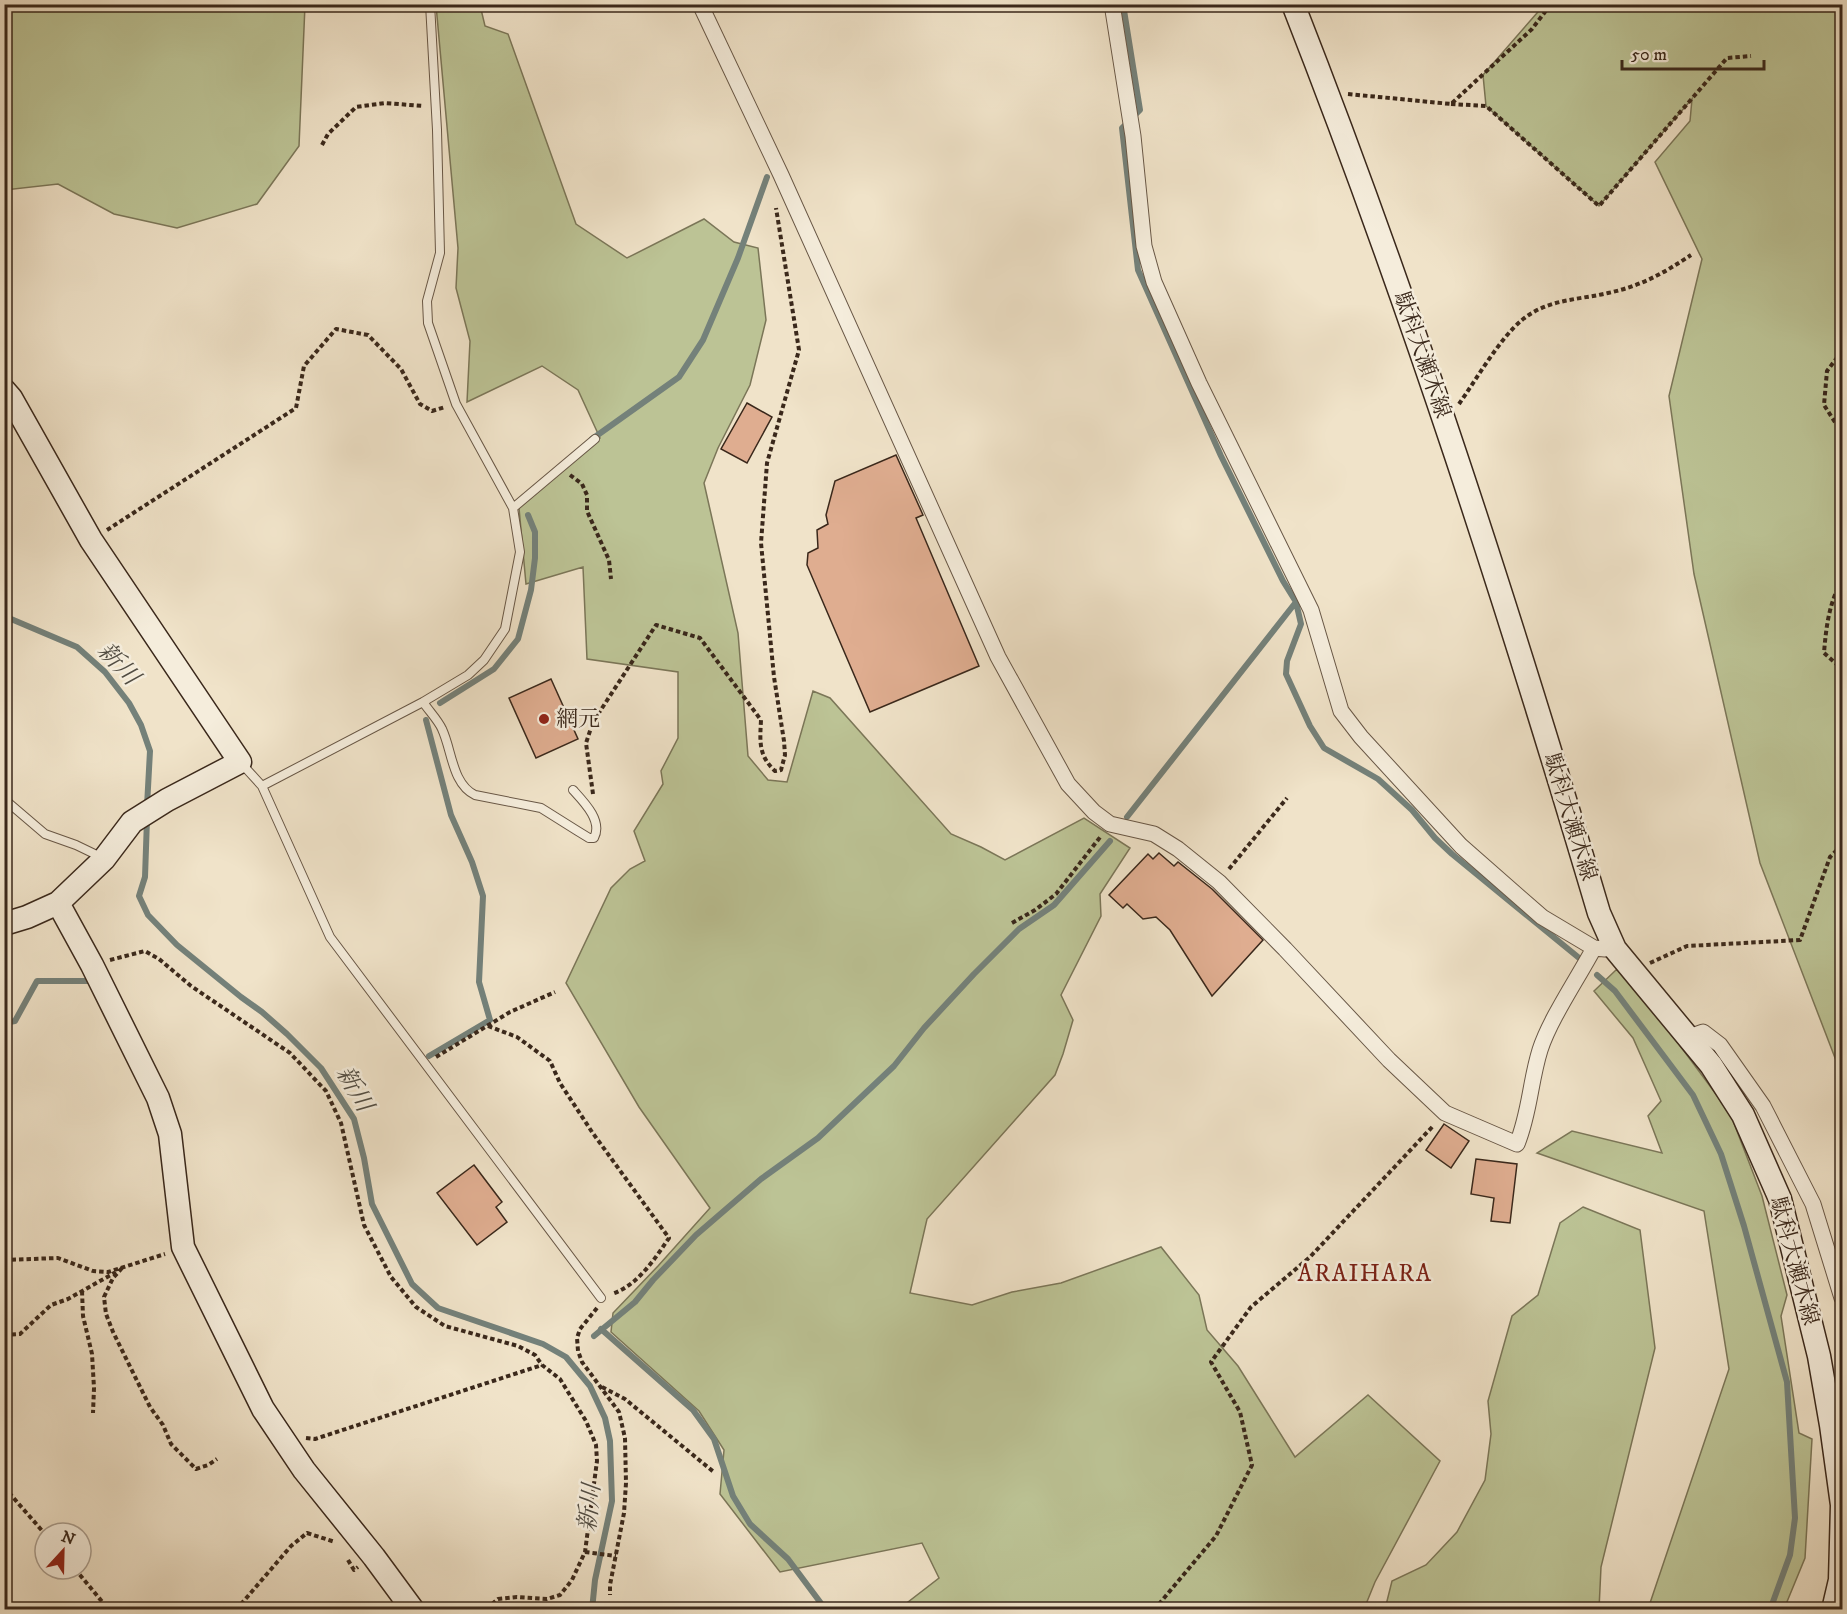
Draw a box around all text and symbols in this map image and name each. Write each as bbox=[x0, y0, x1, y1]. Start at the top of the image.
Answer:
scale bar bbox=[1622, 33, 1764, 71]
text: 50 m bbox=[1631, 44, 1667, 66]
street label: 駄科大瀬木線 bbox=[1388, 288, 1456, 422]
water label: 新川 bbox=[91, 636, 147, 694]
place label: 網元 bbox=[556, 706, 600, 733]
marker: 網元 bbox=[537, 712, 551, 726]
street label: 駄科大瀬木線 bbox=[1538, 750, 1602, 884]
water label: 新川 bbox=[329, 1061, 380, 1120]
street label: 駄科大瀬木線 bbox=[1764, 1194, 1824, 1328]
district label: ARAIHARA bbox=[1297, 1259, 1433, 1289]
water label: 新川 bbox=[573, 1480, 608, 1533]
north arrow bbox=[33, 1521, 93, 1581]
text: N bbox=[58, 1526, 78, 1550]

